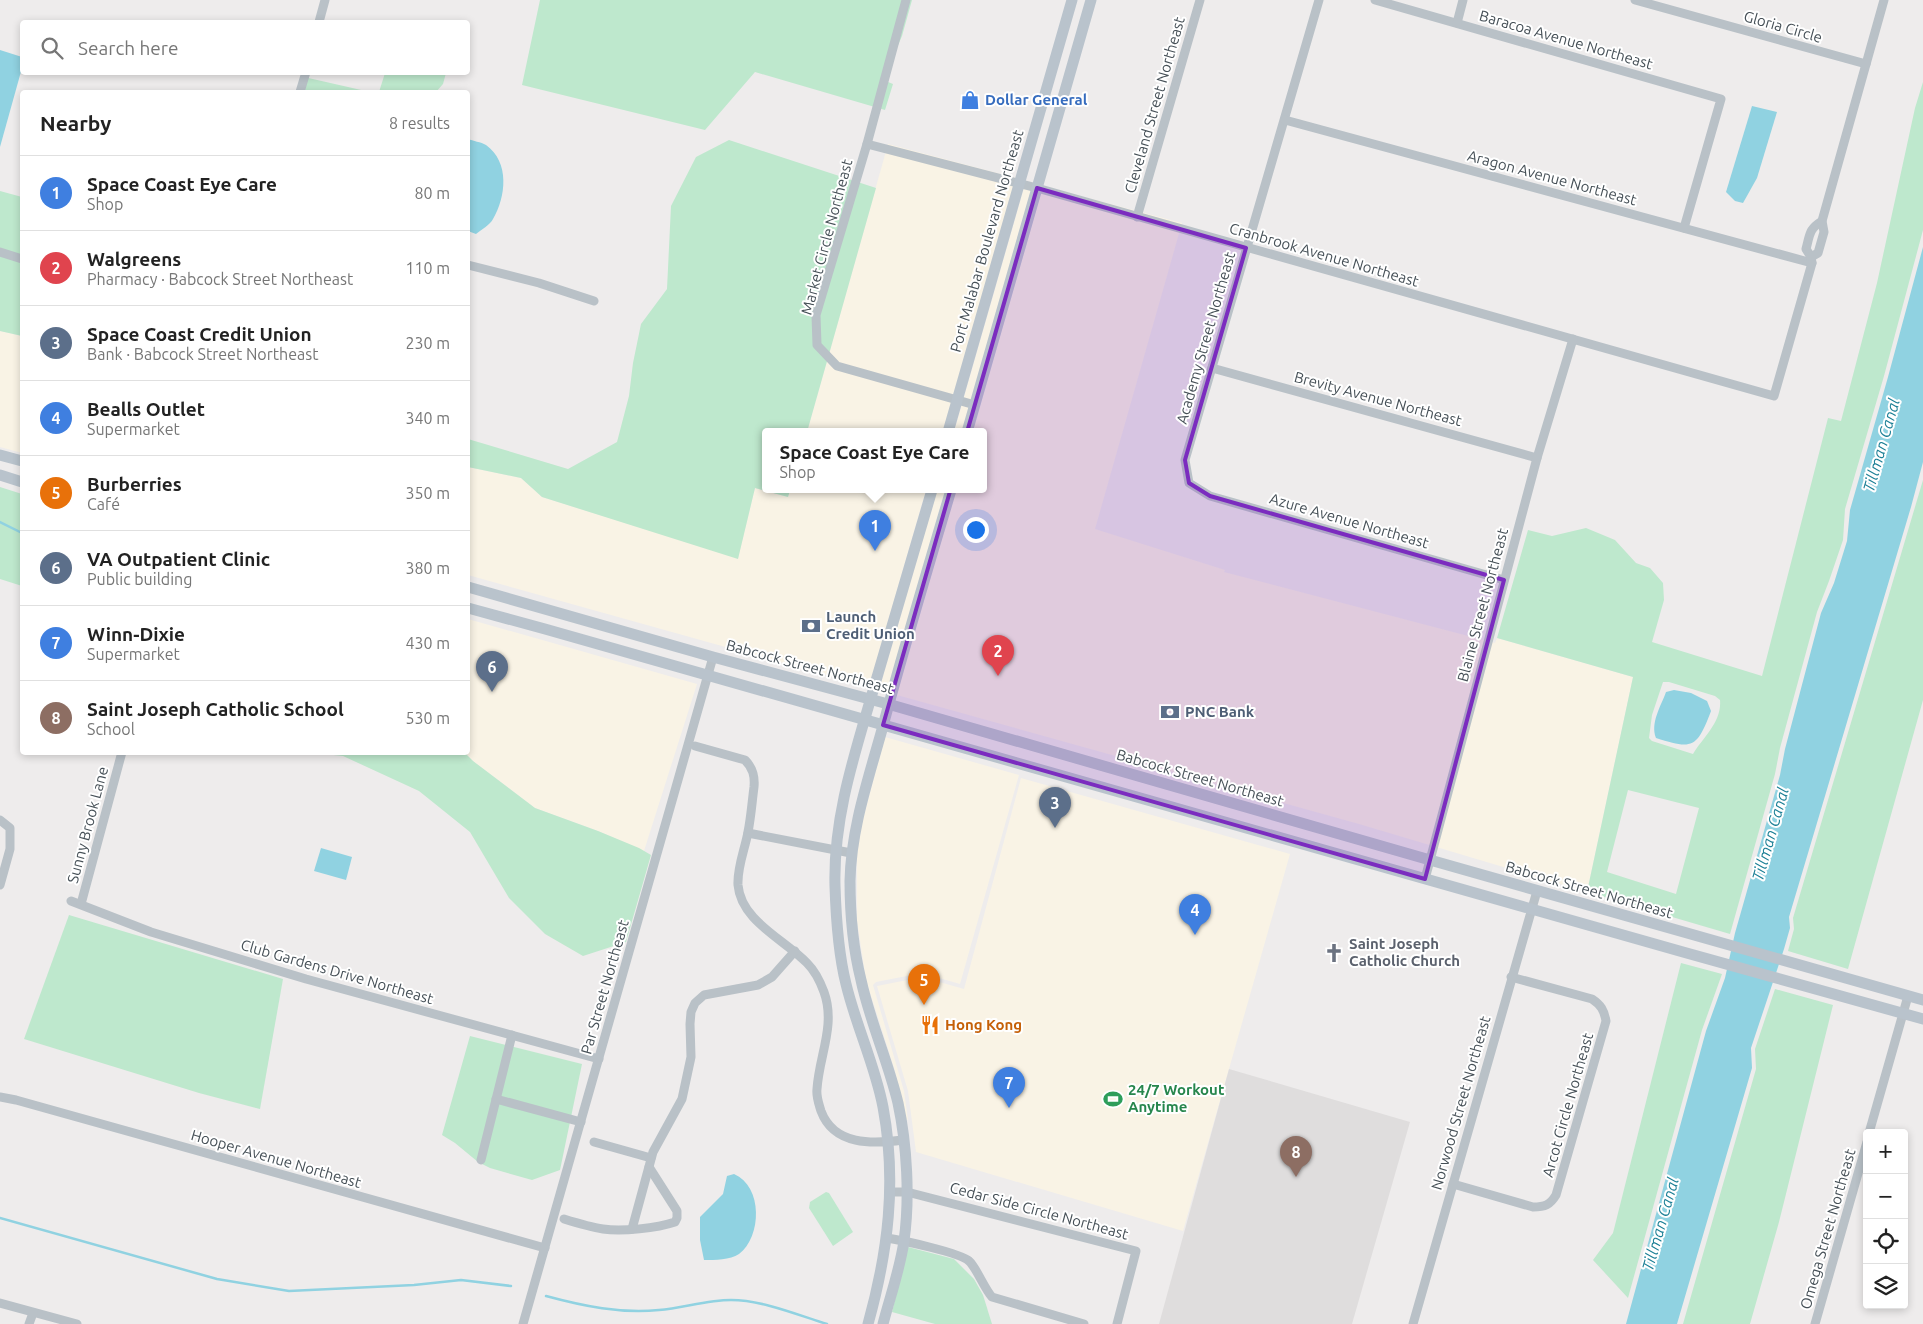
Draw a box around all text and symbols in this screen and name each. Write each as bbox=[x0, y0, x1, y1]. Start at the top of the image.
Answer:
street label: Baracoa Avenue Northeast bbox=[1478, 7, 1655, 72]
street label: Gloria Circle bbox=[1742, 7, 1824, 46]
street label: Cleveland Street Northeast bbox=[1121, 15, 1188, 195]
search box bbox=[20, 20, 470, 75]
icon: search bbox=[38, 34, 66, 62]
text: Search here bbox=[78, 37, 178, 59]
shop icon: Dollar General bbox=[959, 89, 981, 111]
place label: Dollar General bbox=[985, 91, 1088, 108]
text: Nearby bbox=[40, 111, 111, 135]
text: 8 results bbox=[389, 114, 450, 132]
street label: Port Malabar Boulevard Northeast bbox=[947, 128, 1026, 354]
street label: Aragon Avenue Northeast bbox=[1466, 147, 1639, 208]
street label: Market Circle Northeast bbox=[798, 157, 856, 317]
text: Space Coast Eye Care bbox=[87, 173, 277, 195]
text: 1 bbox=[51, 184, 61, 202]
text: 80 m bbox=[414, 184, 450, 202]
text: Shop bbox=[87, 195, 123, 213]
street label: Cranbrook Avenue Northeast bbox=[1228, 219, 1421, 290]
text: Walgreens bbox=[87, 248, 181, 270]
street label: Academy Street Northeast bbox=[1173, 250, 1238, 426]
text: 2 bbox=[51, 259, 61, 277]
text: 110 m bbox=[405, 259, 450, 277]
text: Pharmacy · Babcock Street Northeast bbox=[87, 270, 353, 288]
text: Space Coast Credit Union bbox=[87, 323, 312, 345]
text: 3 bbox=[51, 334, 61, 352]
text: 230 m bbox=[405, 334, 450, 352]
text: Bank · Babcock Street Northeast bbox=[87, 345, 318, 363]
street label: Brevity Avenue Northeast bbox=[1292, 368, 1464, 429]
water label: Tillman Canal bbox=[1859, 396, 1903, 494]
text: Bealls Outlet bbox=[87, 398, 205, 420]
text: 4 bbox=[51, 409, 61, 427]
text: 340 m bbox=[405, 409, 450, 427]
text: Supermarket bbox=[87, 420, 180, 438]
popup bbox=[762, 428, 987, 493]
text: Space Coast Eye Care bbox=[779, 441, 970, 463]
text: Shop bbox=[779, 463, 816, 481]
text: Burberries bbox=[87, 473, 182, 495]
text: 5 bbox=[51, 484, 61, 502]
text: 350 m bbox=[405, 484, 450, 502]
street label: Azure Avenue Northeast bbox=[1268, 490, 1431, 551]
text: Café bbox=[87, 495, 120, 513]
pin: 1 bbox=[859, 510, 891, 551]
your location bbox=[963, 517, 989, 543]
street label: Blaine Street Northeast bbox=[1454, 526, 1511, 684]
text: VA Outpatient Clinic bbox=[87, 548, 270, 570]
text: 6 bbox=[51, 559, 61, 577]
text: 380 m bbox=[405, 559, 450, 577]
text: Public building bbox=[87, 570, 192, 588]
place label: Launch Credit Union bbox=[826, 608, 915, 642]
bank icon: Launch Credit Union bbox=[800, 615, 822, 637]
text: Winn-Dixie bbox=[87, 623, 185, 645]
text: 7 bbox=[51, 634, 61, 652]
text: 430 m bbox=[405, 634, 450, 652]
pin: 2 bbox=[982, 635, 1014, 676]
street label: Babcock Street Northeast bbox=[724, 636, 896, 697]
text: Supermarket bbox=[87, 645, 180, 663]
pin: 6 bbox=[476, 651, 508, 692]
text: Saint Joseph Catholic School bbox=[87, 698, 344, 720]
bank icon: PNC Bank bbox=[1159, 701, 1181, 723]
place label: PNC Bank bbox=[1185, 703, 1255, 720]
text: 8 bbox=[51, 709, 61, 727]
text: 530 m bbox=[405, 709, 450, 727]
text: School bbox=[87, 720, 135, 738]
street label: Babcock Street Northeast bbox=[1115, 745, 1286, 810]
street label: Sunny Brook Lane bbox=[64, 765, 111, 885]
water label: Tillman Canal bbox=[1748, 785, 1792, 883]
pin: 3 bbox=[1039, 787, 1071, 828]
street label: Babcock Street Northeast bbox=[1504, 857, 1675, 922]
pin: 4 bbox=[1179, 894, 1211, 935]
street label: Par Street Northeast bbox=[577, 918, 632, 1056]
place label: Saint Joseph Catholic Church bbox=[1349, 935, 1460, 969]
street label: Club Gardens Drive Northeast bbox=[239, 936, 436, 1007]
church icon: Saint Joseph Catholic Church bbox=[1323, 942, 1345, 964]
pin: 5 bbox=[908, 964, 940, 1005]
restaurant icon: Hong Kong bbox=[919, 1014, 941, 1036]
street label: Norwood Street Northeast bbox=[1428, 1014, 1494, 1192]
place label: Hong Kong bbox=[945, 1016, 1022, 1033]
street label: Arcot Circle Northeast bbox=[1539, 1031, 1596, 1179]
pin: 7 bbox=[993, 1067, 1025, 1108]
place label: 24/7 Workout Anytime bbox=[1128, 1081, 1225, 1115]
sports icon: 24/7 Workout Anytime bbox=[1102, 1088, 1124, 1110]
street label: Hooper Avenue Northeast bbox=[189, 1126, 363, 1191]
map controls bbox=[1863, 1129, 1908, 1309]
button: + bbox=[1863, 1129, 1908, 1174]
pin: 8 bbox=[1280, 1136, 1312, 1177]
street label: Omega Street Northeast bbox=[1796, 1147, 1859, 1311]
button: − bbox=[1863, 1174, 1908, 1219]
water label: Tillman Canal bbox=[1638, 1175, 1682, 1273]
street label: Cedar Side Circle Northeast bbox=[948, 1178, 1130, 1243]
button: locate bbox=[1863, 1219, 1908, 1264]
button: layers bbox=[1863, 1264, 1908, 1309]

